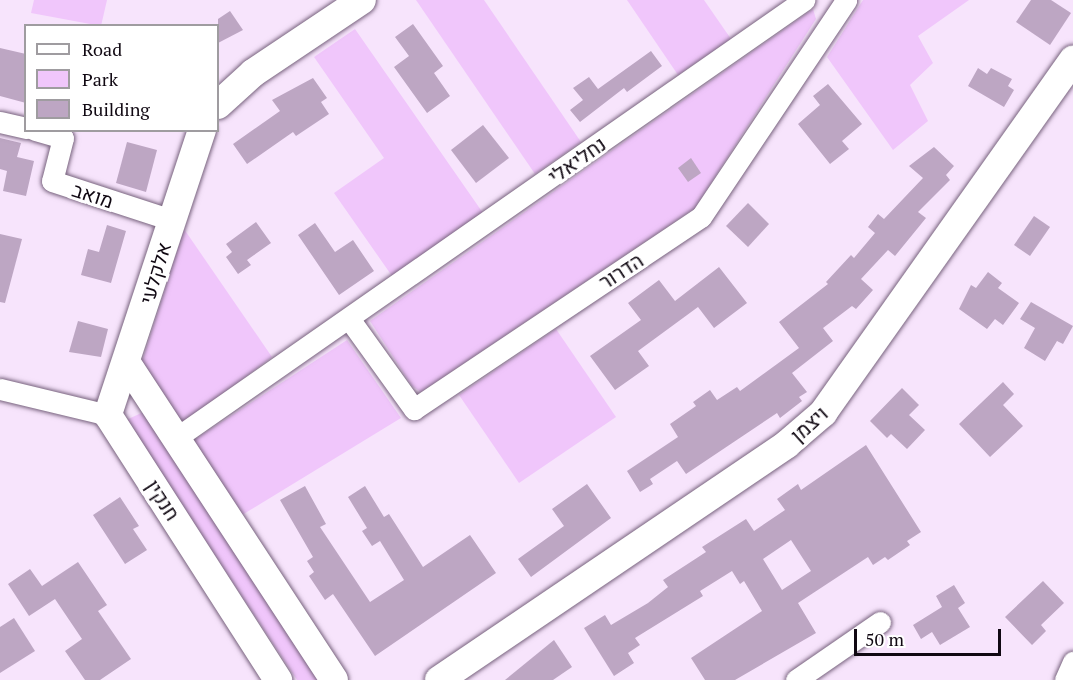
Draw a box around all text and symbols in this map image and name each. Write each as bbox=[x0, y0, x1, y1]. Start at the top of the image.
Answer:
legend bbox=[24, 24, 219, 132]
text: Road bbox=[82, 37, 122, 61]
text: Park bbox=[82, 67, 118, 91]
text: Building bbox=[82, 97, 150, 121]
street label: נחליאלי bbox=[544, 132, 610, 188]
street label: מואב bbox=[69, 177, 117, 213]
street label: אלקלעי bbox=[134, 239, 176, 307]
street label: הדרור bbox=[594, 248, 648, 294]
street label: ויצמן bbox=[786, 401, 832, 447]
street label: חנקין bbox=[141, 475, 185, 525]
scale bar bbox=[857, 617, 1004, 655]
text: 50 m bbox=[865, 627, 904, 651]

